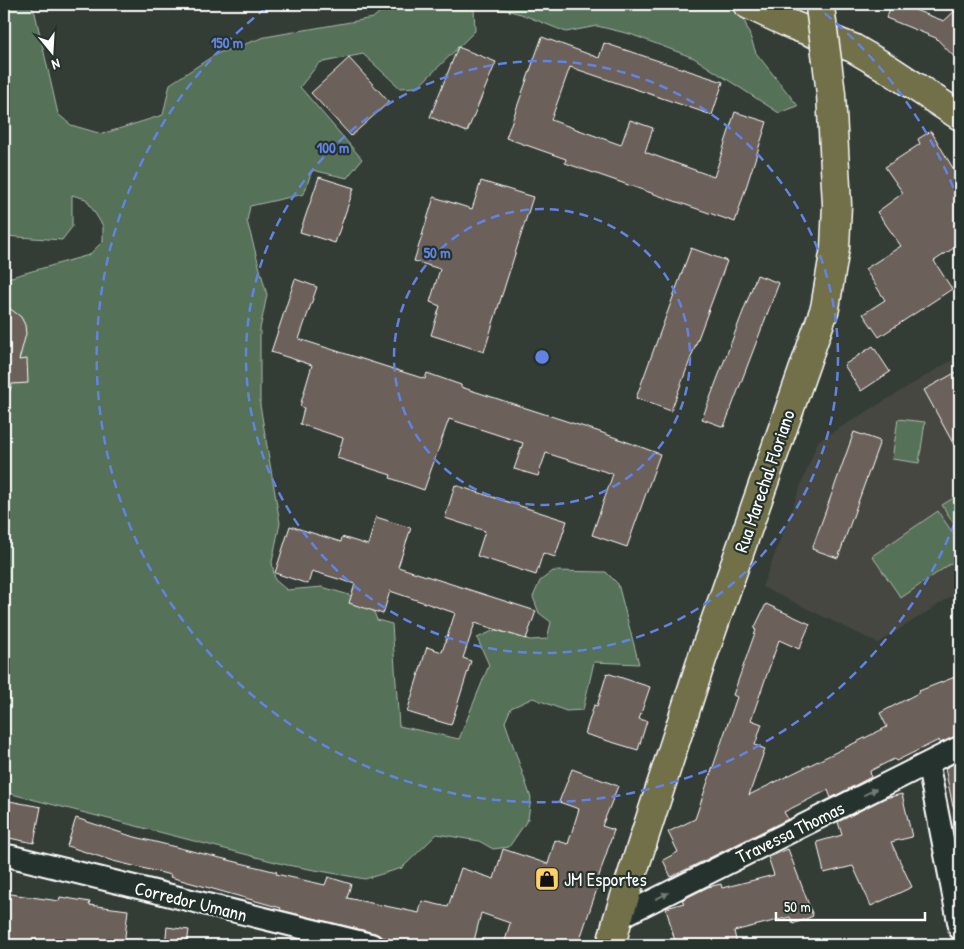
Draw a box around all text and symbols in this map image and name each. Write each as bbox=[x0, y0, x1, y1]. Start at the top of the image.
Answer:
north arrow bbox=[28, 28, 78, 78]
text: 150 m bbox=[211, 32, 243, 53]
text: N bbox=[49, 55, 63, 75]
text: 100 m bbox=[317, 137, 349, 158]
text: 50 m bbox=[424, 242, 450, 263]
centre of rings bbox=[533, 348, 551, 366]
street label: Rua Marechal Floriano bbox=[727, 406, 801, 556]
one-way arrow bbox=[863, 788, 877, 796]
street label: Travessa Thomas bbox=[732, 795, 848, 869]
shop icon: JM Esportes bbox=[534, 866, 560, 892]
place label: JM Esportes bbox=[564, 866, 647, 892]
street label: Corredor Umann bbox=[132, 874, 250, 928]
scale bar bbox=[776, 889, 925, 921]
one-way arrow bbox=[655, 892, 669, 900]
text: 50 m bbox=[784, 896, 811, 917]

